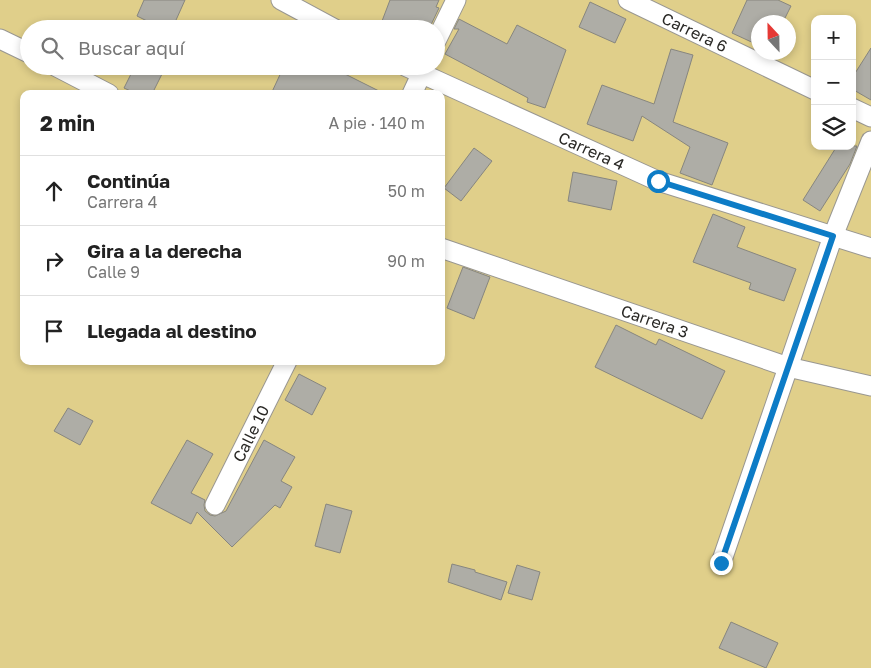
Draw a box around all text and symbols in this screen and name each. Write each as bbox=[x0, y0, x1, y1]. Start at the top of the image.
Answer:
street label: Carrera 6 bbox=[659, 8, 731, 56]
north arrow bbox=[751, 15, 796, 60]
map controls bbox=[811, 15, 856, 150]
button: + bbox=[811, 15, 856, 60]
search box bbox=[20, 20, 445, 75]
icon: search bbox=[38, 34, 66, 62]
text: Buscar aquí bbox=[78, 36, 185, 59]
button: − bbox=[811, 60, 856, 105]
button: layers bbox=[811, 105, 856, 150]
text: 2 min bbox=[40, 110, 95, 136]
text: A pie · 140 m bbox=[328, 113, 425, 133]
street label: Carrera 4 bbox=[555, 127, 628, 175]
text: Continúa bbox=[87, 169, 170, 192]
route start bbox=[647, 170, 670, 193]
icon: ahead bbox=[40, 177, 68, 205]
text: 50 m bbox=[388, 181, 425, 201]
text: Carrera 4 bbox=[87, 192, 157, 212]
text: Gira a la derecha bbox=[87, 239, 242, 262]
icon: right bbox=[40, 247, 68, 275]
text: 90 m bbox=[387, 251, 425, 271]
text: Calle 9 bbox=[87, 262, 140, 282]
street label: Carrera 3 bbox=[618, 300, 691, 342]
icon: arrive bbox=[40, 317, 68, 345]
text: Llegada al destino bbox=[87, 319, 257, 342]
street label: Calle 10 bbox=[228, 402, 273, 465]
route end bbox=[710, 552, 733, 575]

